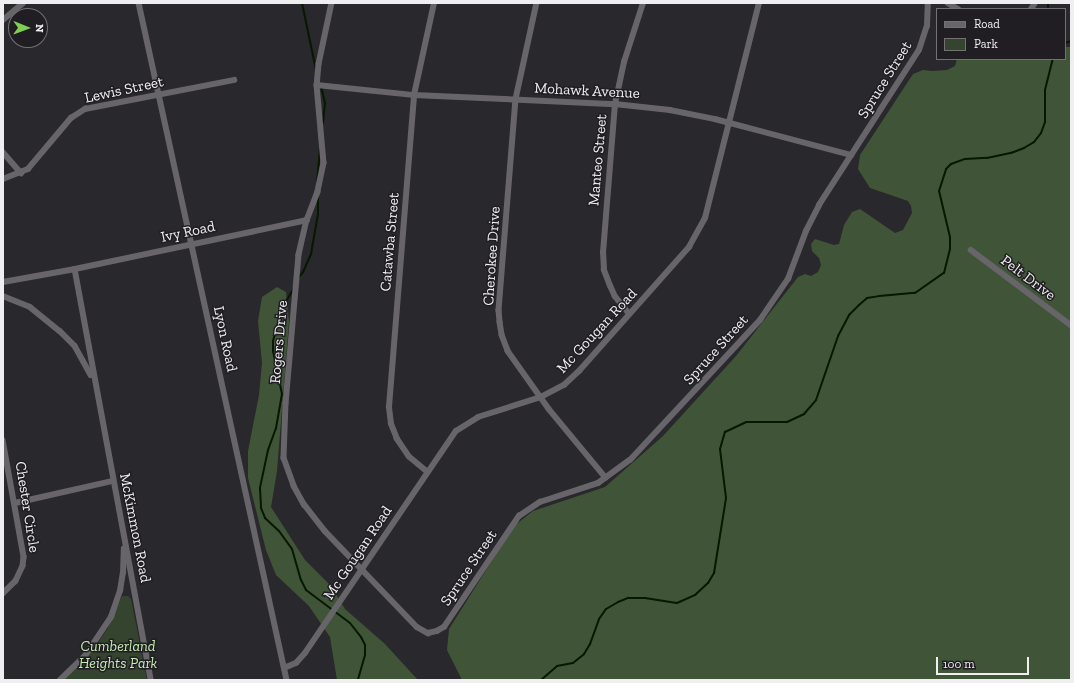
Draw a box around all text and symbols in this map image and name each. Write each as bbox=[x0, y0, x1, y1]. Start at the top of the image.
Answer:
north arrow bbox=[8, 8, 48, 48]
legend bbox=[936, 8, 1066, 60]
text: Road bbox=[974, 17, 1000, 31]
text: N bbox=[33, 24, 46, 33]
text: Park bbox=[974, 37, 998, 51]
street label: Spruce Street bbox=[854, 38, 916, 122]
street label: Lewis Street bbox=[83, 73, 165, 107]
street label: Mohawk Avenue bbox=[534, 79, 640, 103]
street label: Manteo Street bbox=[585, 113, 611, 207]
street label: Catawba Street bbox=[377, 192, 403, 292]
street label: Cherokee Drive bbox=[480, 206, 504, 306]
street label: Ivy Road bbox=[159, 217, 217, 247]
street label: Pelt Drive bbox=[997, 252, 1059, 304]
street label: Mc Gougan Road bbox=[553, 285, 641, 377]
street label: Rogers Drive bbox=[266, 300, 292, 384]
street label: Lyon Road bbox=[209, 304, 241, 374]
street label: Spruce Street bbox=[680, 311, 752, 389]
street label: Chester Circle bbox=[11, 460, 43, 554]
street label: McKimmon Road bbox=[116, 472, 154, 584]
street label: Mc Gougan Road bbox=[320, 503, 396, 603]
street label: Spruce Street bbox=[437, 527, 501, 609]
park label: Cumberland Heights Park bbox=[79, 637, 157, 672]
scale bar bbox=[938, 649, 1031, 675]
text: 100 m bbox=[943, 657, 975, 671]

